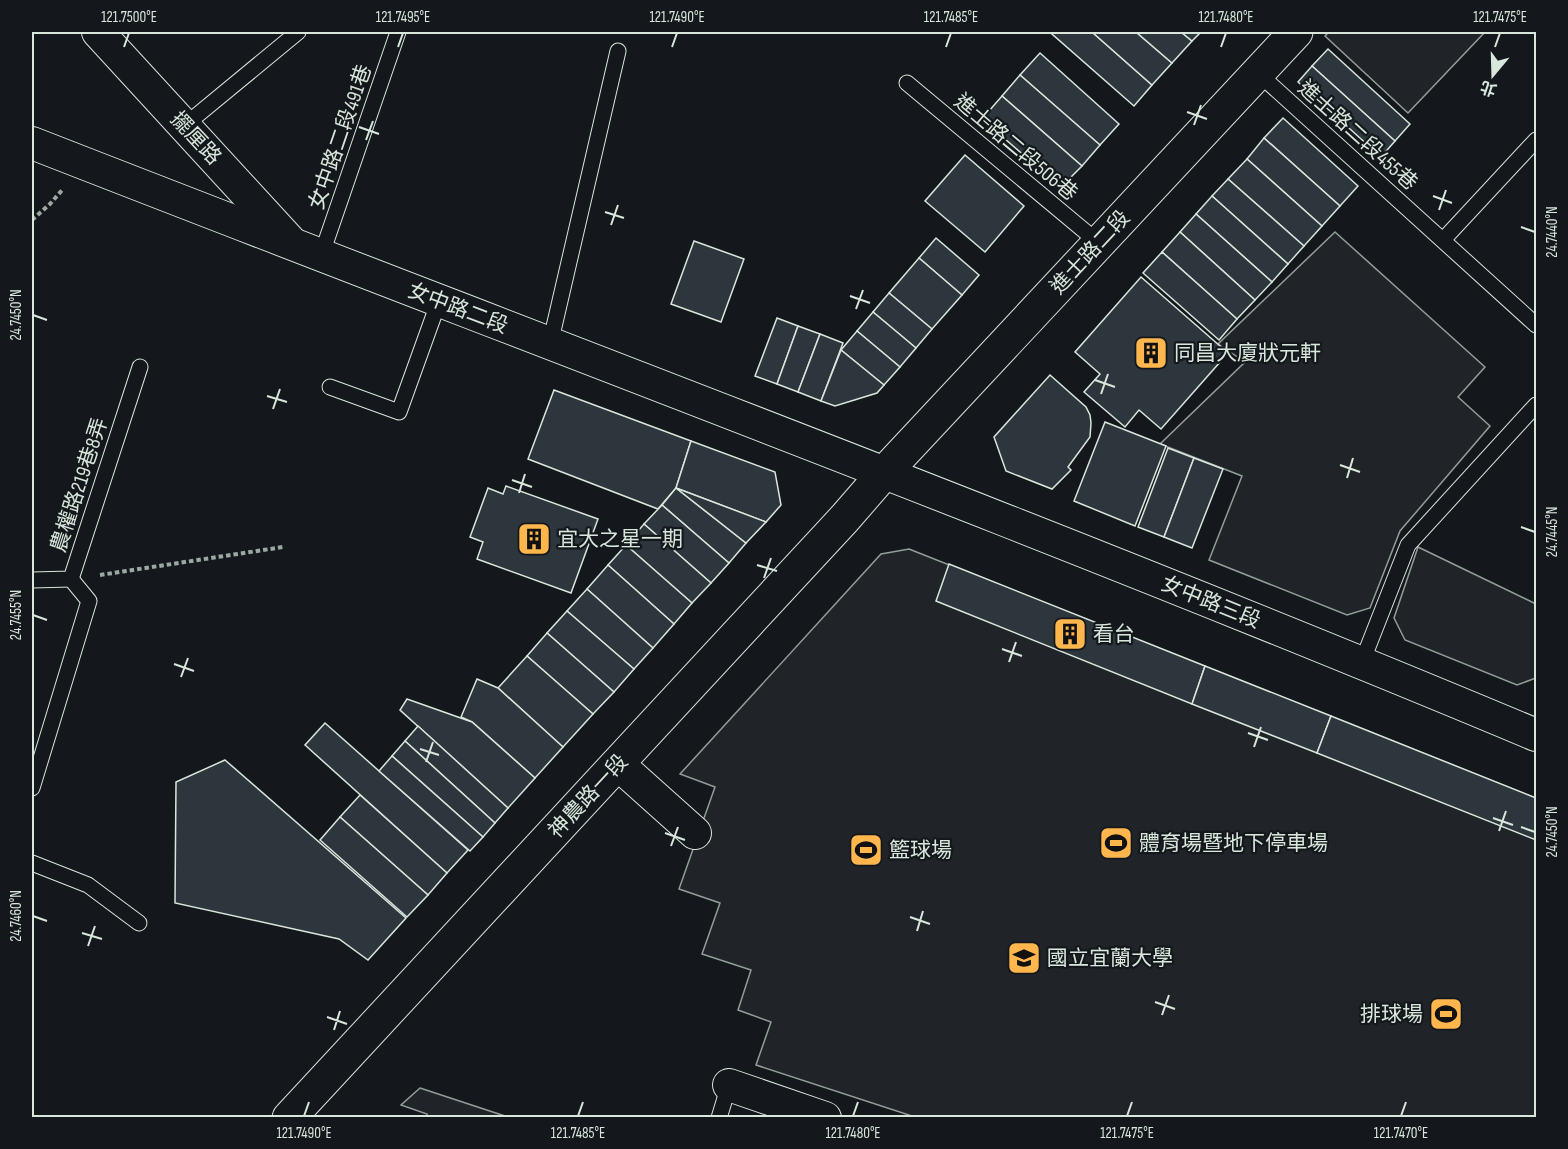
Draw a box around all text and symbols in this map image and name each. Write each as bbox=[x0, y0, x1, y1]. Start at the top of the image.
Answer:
text: 121.7500°E bbox=[101, 8, 157, 27]
text: 121.7495°E bbox=[376, 8, 430, 27]
text: 121.7490°E bbox=[649, 8, 705, 27]
text: 121.7485°E bbox=[924, 8, 978, 27]
text: 121.7480°E bbox=[1198, 8, 1254, 27]
text: 121.7475°E bbox=[1473, 8, 1527, 27]
north arrow bbox=[1463, 45, 1523, 105]
street label: 女中路二段491巷 bbox=[304, 61, 377, 213]
street label: 進士路二段455巷 bbox=[1293, 75, 1422, 195]
text: 北 bbox=[1478, 76, 1499, 99]
street label: 進士路二段506巷 bbox=[949, 89, 1082, 206]
street label: 擺厘路 bbox=[165, 107, 226, 170]
street label: 進士路二段 bbox=[1045, 205, 1135, 299]
text: 24.7440°N bbox=[1543, 206, 1562, 258]
street label: 女中路二段 bbox=[404, 278, 511, 339]
text: 24.7450°N bbox=[7, 289, 26, 341]
building icon: 同昌大廈狀元軒 bbox=[1133, 335, 1169, 371]
place label: 同昌大廈狀元軒 bbox=[1174, 341, 1321, 366]
street label: 農權路219巷8弄 bbox=[46, 415, 113, 555]
text: 24.7445°N bbox=[1543, 507, 1562, 557]
building icon: 宜大之星一期 bbox=[516, 521, 552, 557]
place label: 宜大之星一期 bbox=[557, 527, 683, 552]
street label: 女中路三段 bbox=[1157, 571, 1264, 634]
text: 24.7455°N bbox=[7, 590, 26, 640]
building icon: 看台 bbox=[1052, 616, 1088, 652]
place label: 看台 bbox=[1093, 622, 1135, 647]
street label: 神農路一段 bbox=[543, 749, 633, 843]
text: 24.7450°N bbox=[1543, 806, 1562, 858]
sports icon: 體育場暨地下停車場 bbox=[1098, 825, 1134, 861]
place label: 體育場暨地下停車場 bbox=[1139, 831, 1328, 856]
sports icon: 籃球場 bbox=[848, 832, 884, 868]
place label: 籃球場 bbox=[889, 838, 952, 863]
text: 24.7460°N bbox=[7, 890, 26, 942]
school or university icon: 國立宜蘭大學 bbox=[1006, 940, 1042, 976]
place label: 國立宜蘭大學 bbox=[1047, 946, 1173, 971]
sports icon: 排球場 bbox=[1428, 996, 1464, 1032]
place label: 排球場 bbox=[1360, 1002, 1423, 1027]
text: 121.7490°E bbox=[276, 1124, 332, 1143]
text: 121.7485°E bbox=[551, 1124, 605, 1143]
text: 121.7480°E bbox=[825, 1124, 881, 1143]
text: 121.7475°E bbox=[1100, 1124, 1154, 1143]
text: 121.7470°E bbox=[1374, 1124, 1428, 1143]

